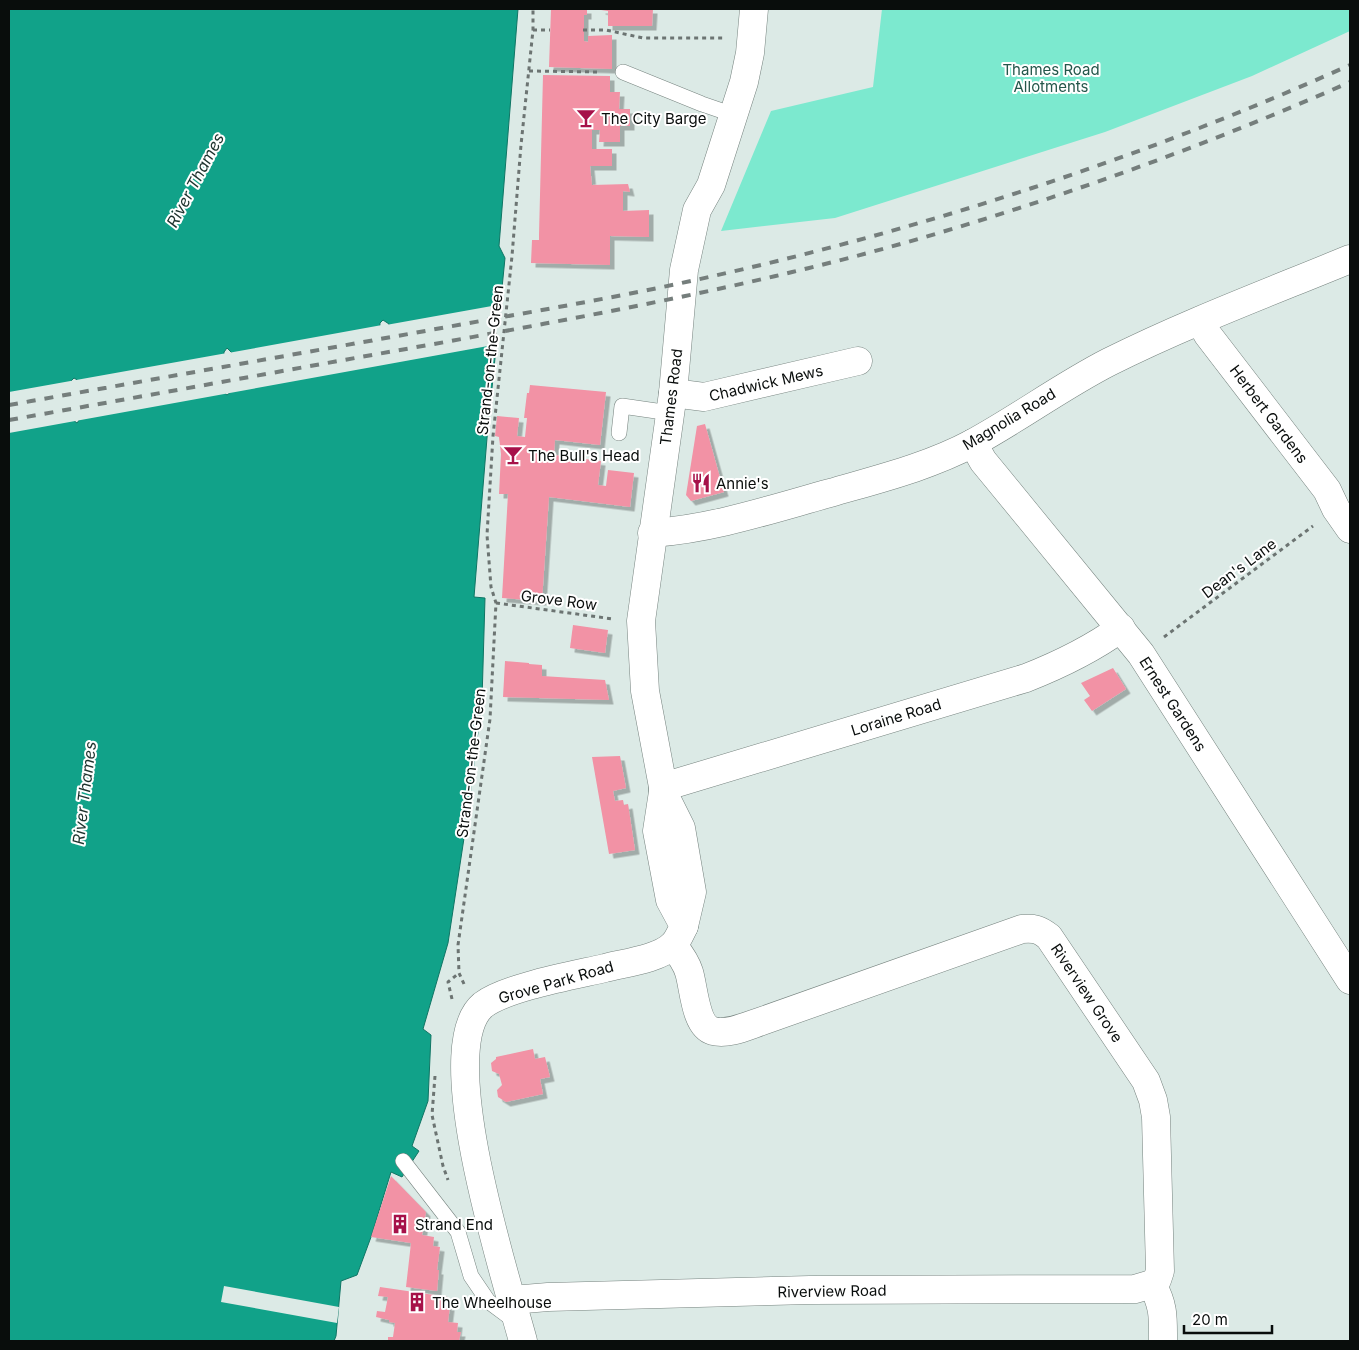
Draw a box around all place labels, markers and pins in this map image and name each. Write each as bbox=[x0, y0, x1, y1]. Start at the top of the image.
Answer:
bar icon: The City Barge bbox=[575, 107, 597, 129]
place label: The City Barge bbox=[601, 109, 707, 128]
bar icon: The Bull's Head bbox=[502, 444, 524, 466]
place label: The Bull's Head bbox=[528, 446, 640, 465]
restaurant icon: Annie's bbox=[690, 472, 712, 494]
place label: Annie's bbox=[716, 474, 769, 493]
building icon: Strand End bbox=[389, 1213, 411, 1235]
place label: Strand End bbox=[415, 1215, 493, 1234]
building icon: The Wheelhouse bbox=[406, 1291, 428, 1313]
place label: The Wheelhouse bbox=[432, 1293, 552, 1312]

